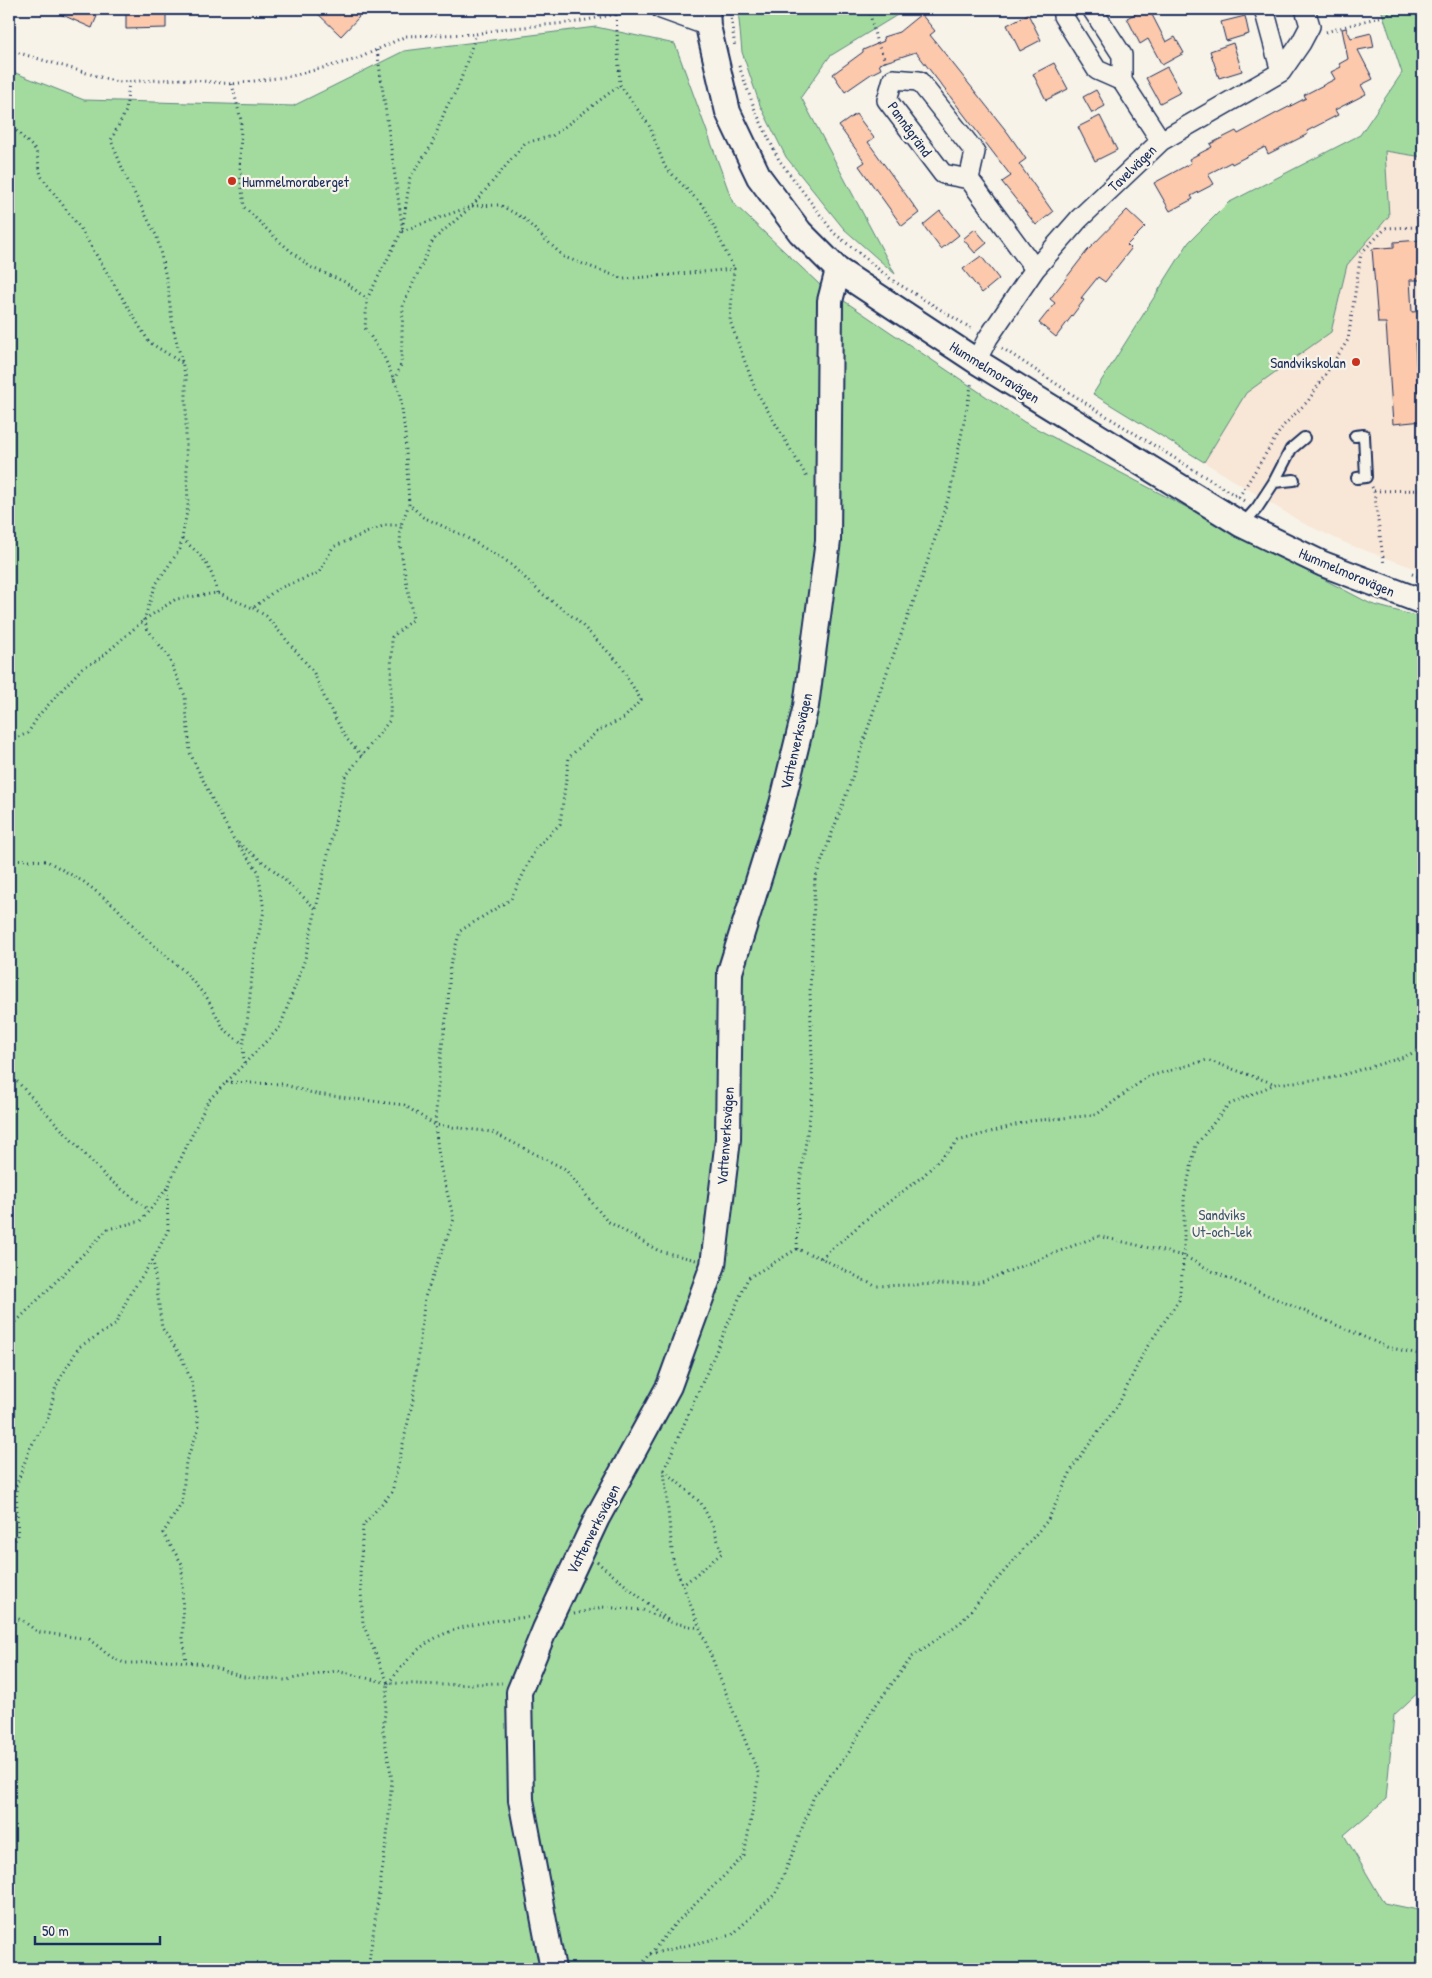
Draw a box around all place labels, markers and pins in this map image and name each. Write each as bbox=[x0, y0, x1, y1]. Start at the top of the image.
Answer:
place label: Hummelmoraberget bbox=[242, 171, 350, 192]
marker: Hummelmoraberget bbox=[226, 175, 238, 187]
place label: Sandvikskolan bbox=[1270, 352, 1346, 373]
marker: Sandvikskolan bbox=[1350, 356, 1362, 368]

